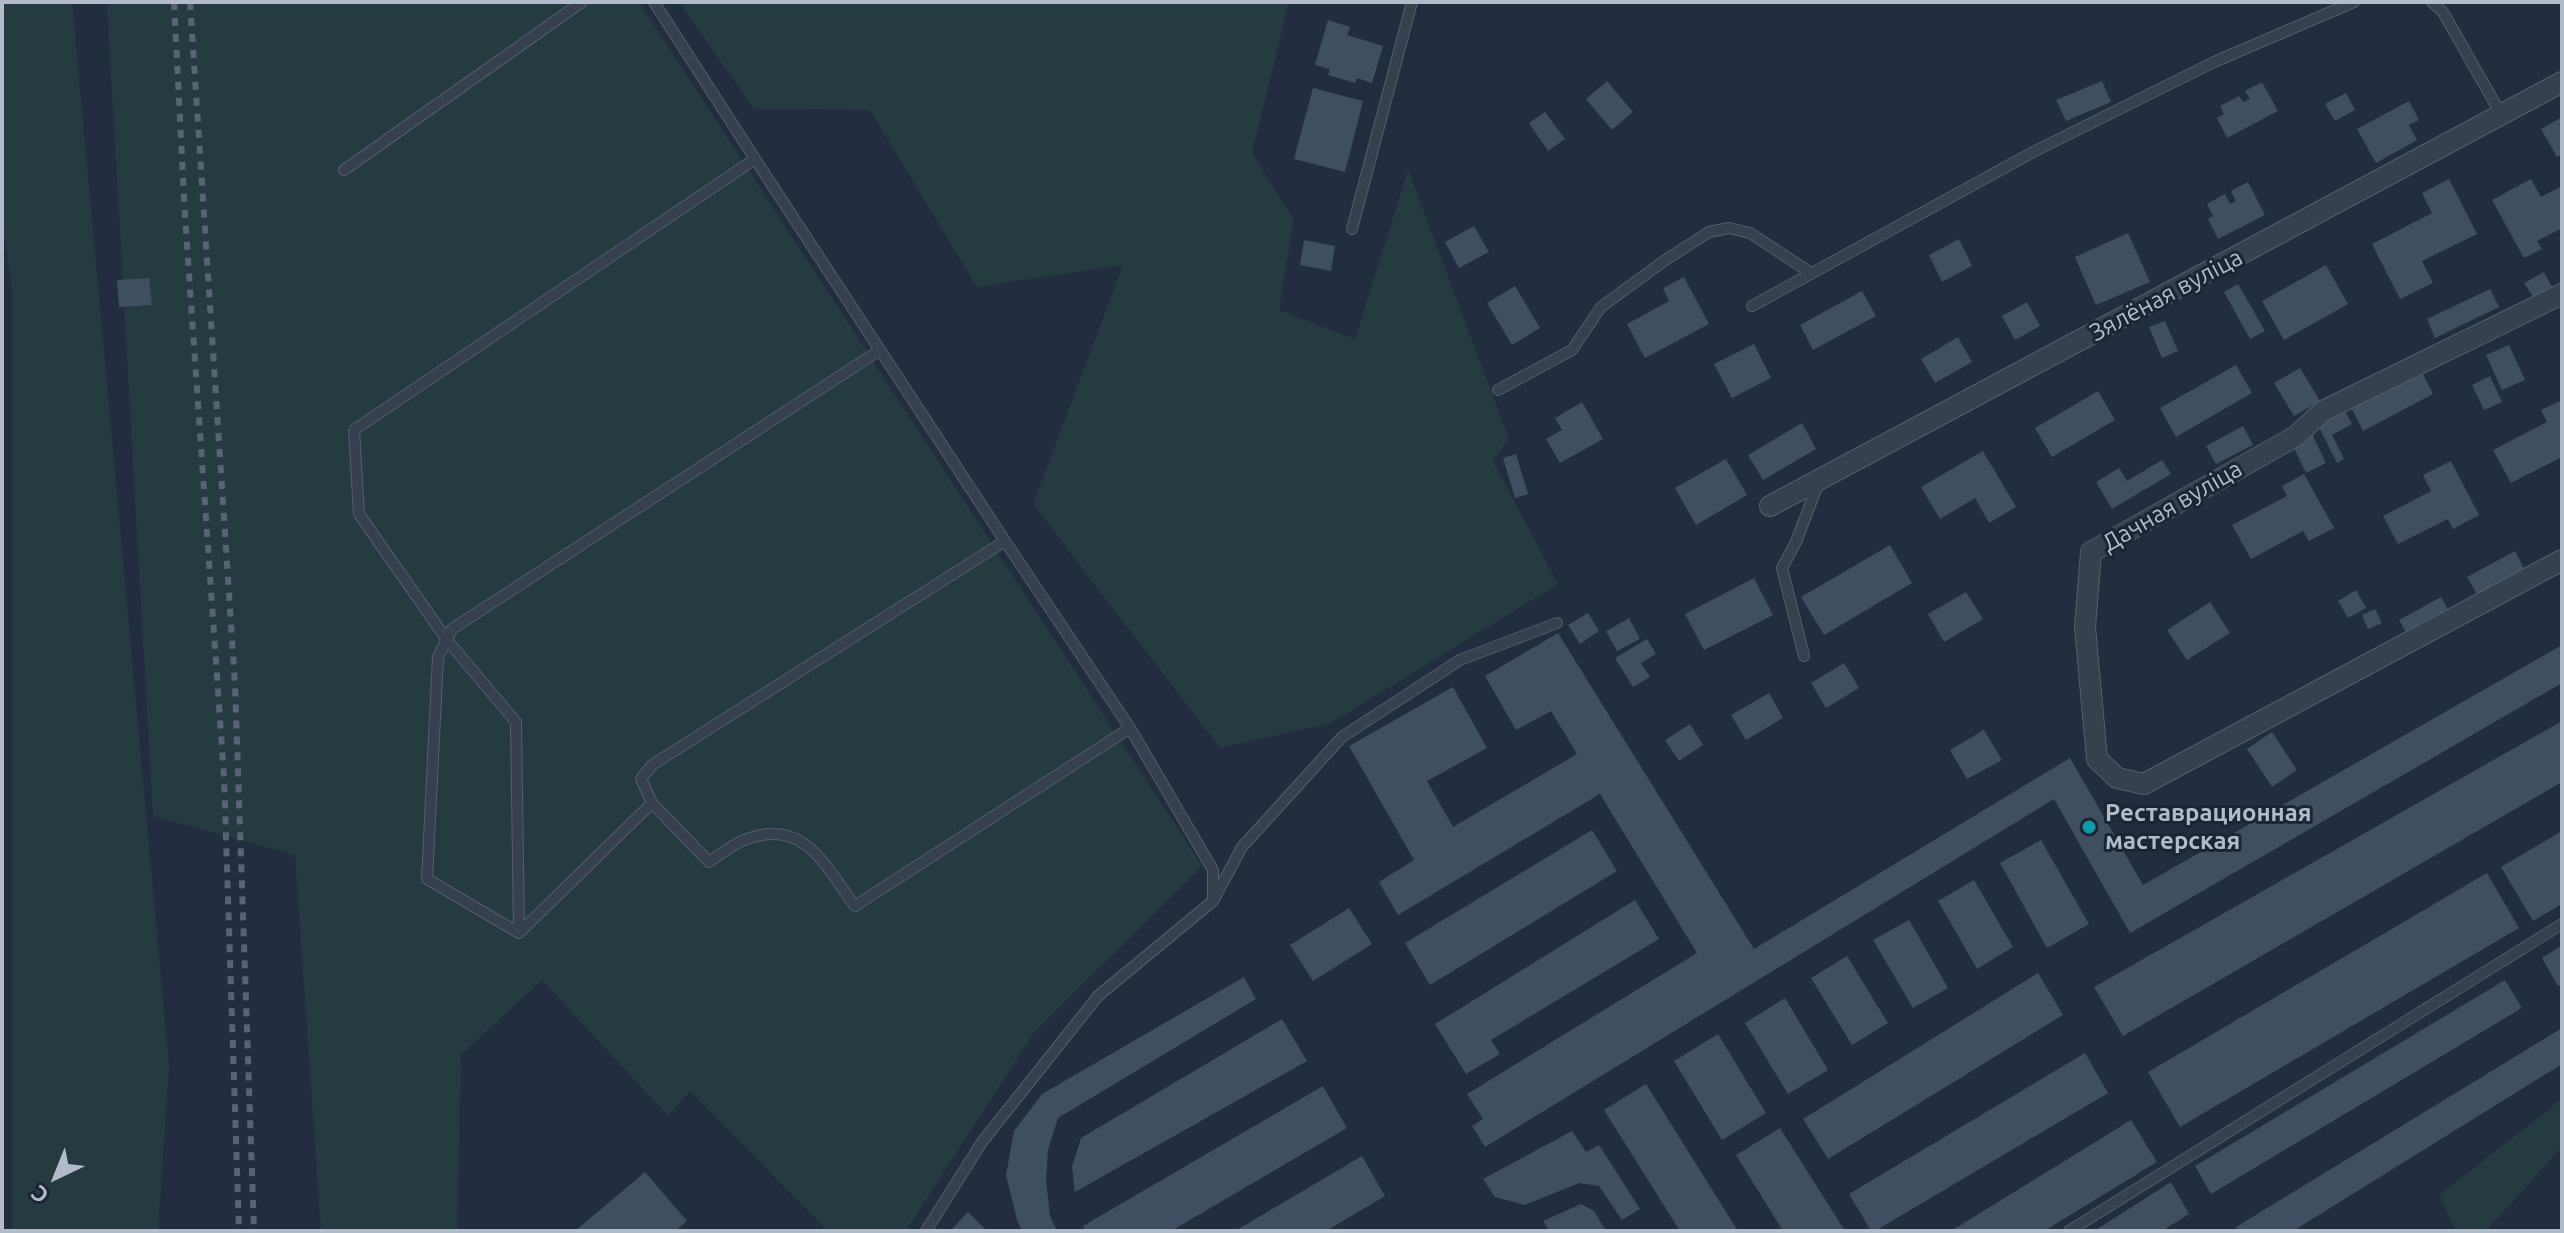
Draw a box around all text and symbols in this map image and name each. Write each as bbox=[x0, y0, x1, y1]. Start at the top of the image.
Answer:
street label: Зялёная вуліца bbox=[2085, 243, 2247, 347]
street label: Дачная вуліца bbox=[2097, 454, 2247, 558]
place label: Реставрационная мастерская bbox=[2105, 799, 2312, 855]
marker: Реставрационная мастерская bbox=[2080, 818, 2098, 836]
north arrow bbox=[16, 1137, 96, 1217]
text: С bbox=[26, 1181, 53, 1209]

